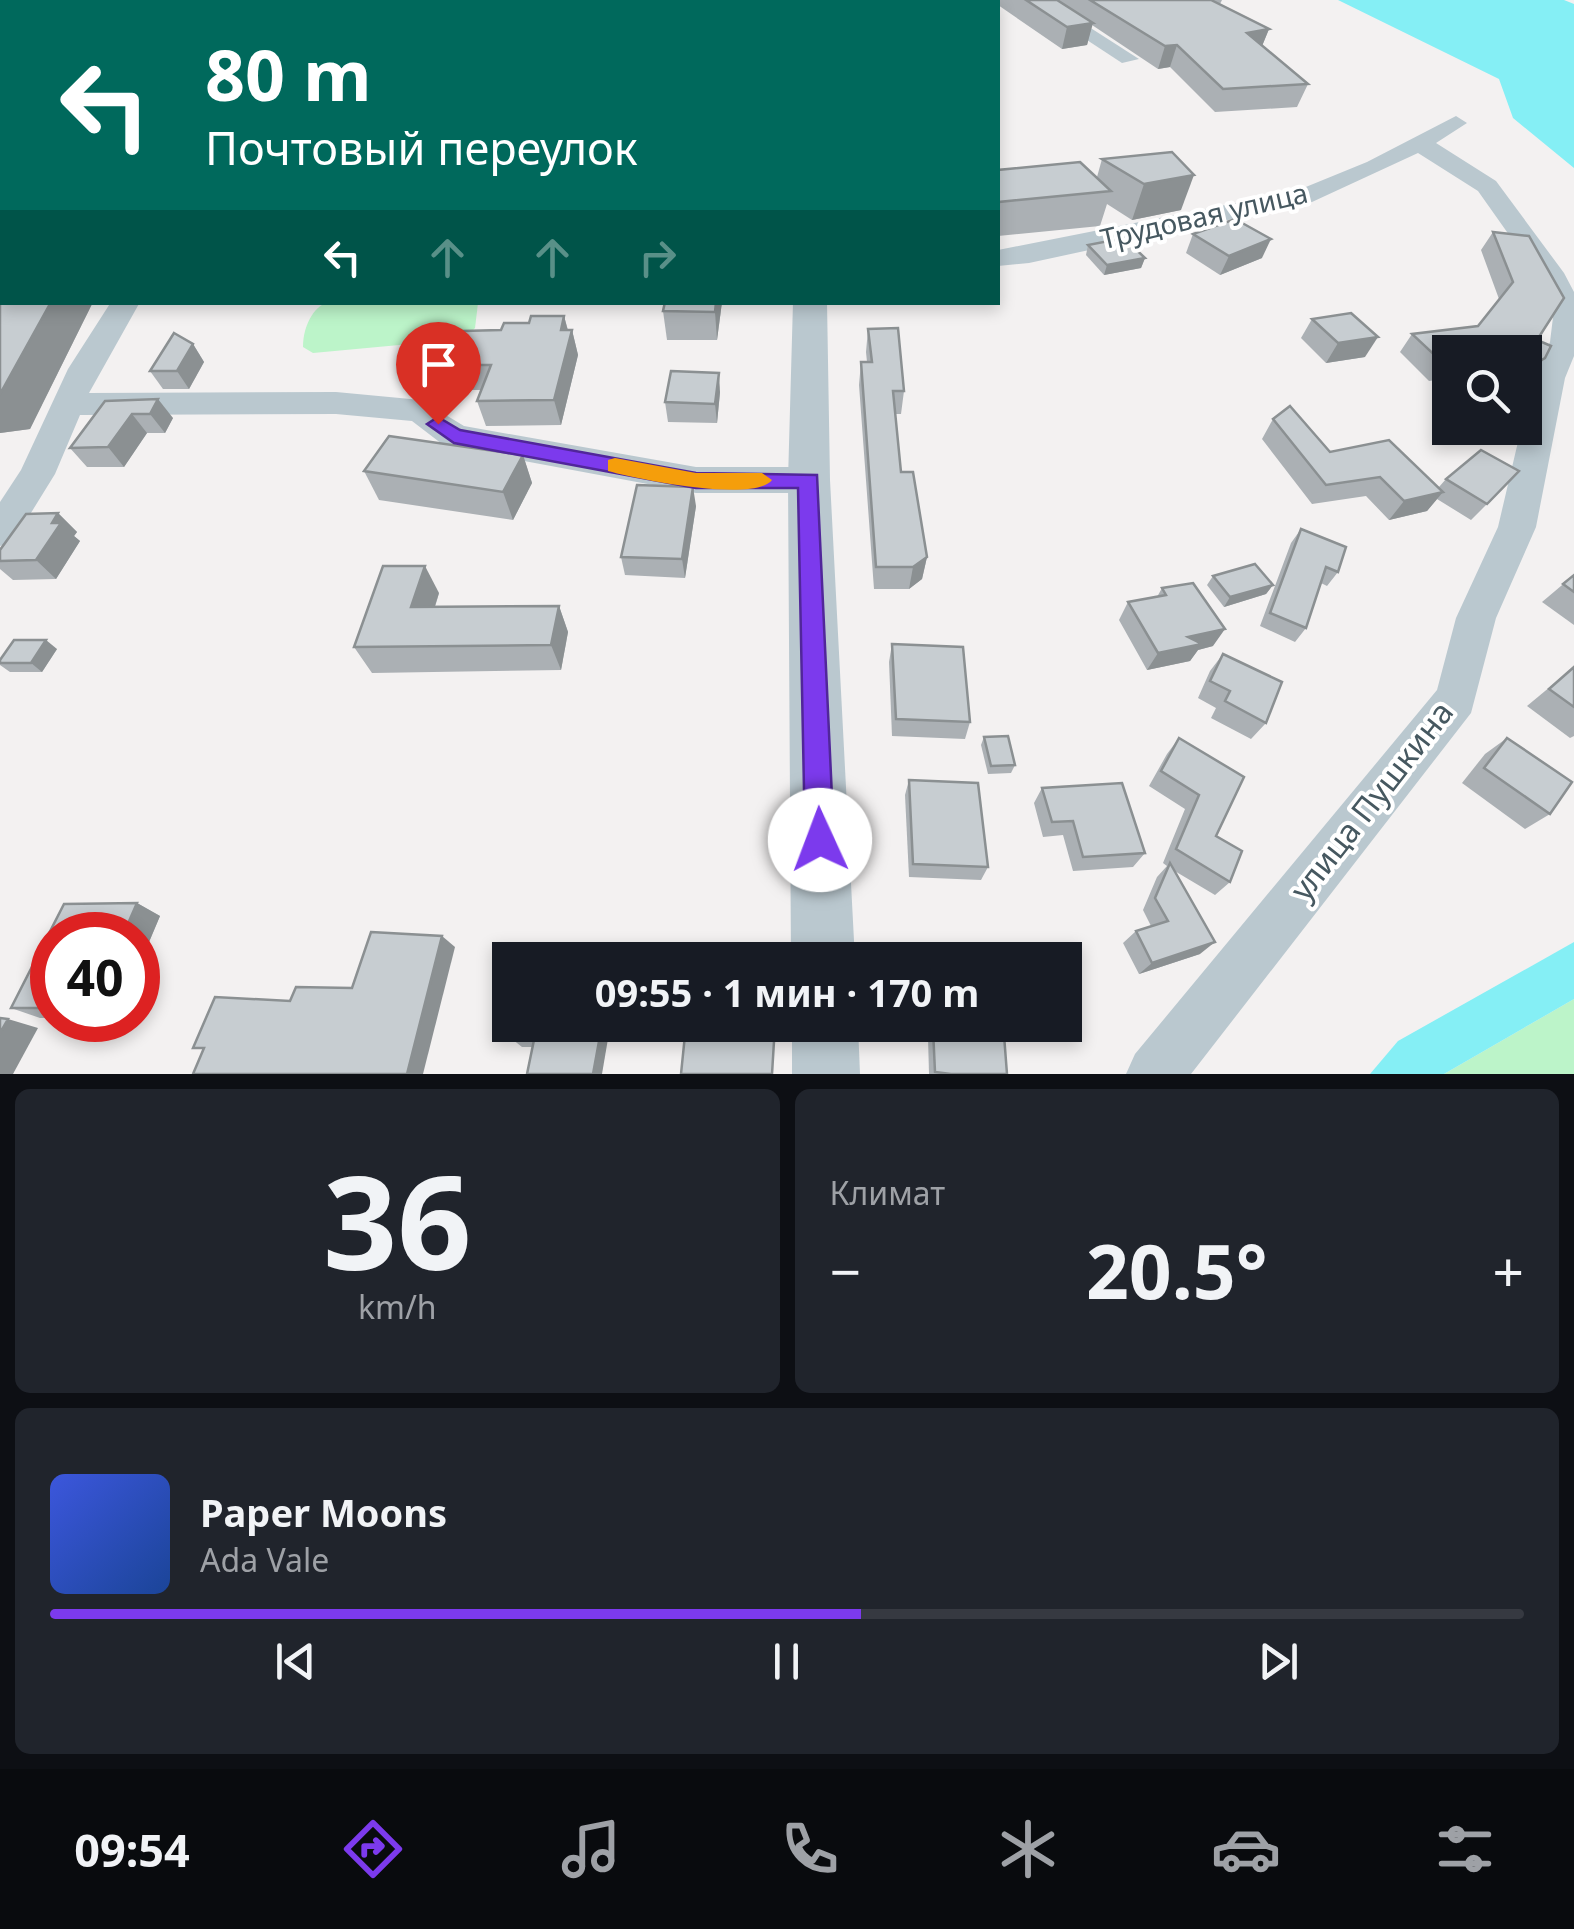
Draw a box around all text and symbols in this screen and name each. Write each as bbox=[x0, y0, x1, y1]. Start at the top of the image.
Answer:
text: 80 m bbox=[205, 26, 372, 122]
icon: left bbox=[40, 40, 170, 170]
text: Почтовый переулок bbox=[205, 117, 638, 178]
street label: Трудовая улица bbox=[1096, 173, 1311, 257]
icon: left bbox=[315, 230, 370, 285]
icon: ahead bbox=[420, 230, 475, 285]
icon: ahead bbox=[525, 230, 580, 285]
icon: right bbox=[630, 230, 685, 285]
pin bbox=[396, 322, 481, 425]
map controls bbox=[1432, 335, 1542, 445]
button: search bbox=[1432, 335, 1542, 445]
icon: arrive bbox=[411, 337, 466, 392]
street label: улица Пушкина bbox=[1279, 692, 1462, 909]
position arrow bbox=[768, 788, 872, 892]
speed limit sign: 40 bbox=[30, 912, 160, 1042]
text: 09:55 · 1 мин · 170 m bbox=[595, 966, 979, 1018]
text: 36 bbox=[323, 1131, 472, 1308]
text: Климат bbox=[830, 1171, 945, 1214]
text: 20.5° bbox=[1086, 1219, 1268, 1321]
text: − bbox=[830, 1233, 861, 1308]
text: + bbox=[1493, 1233, 1524, 1308]
text: km/h bbox=[358, 1285, 437, 1328]
text: Paper Moons bbox=[200, 1486, 447, 1538]
text: Ada Vale bbox=[200, 1538, 329, 1581]
icon: previous bbox=[268, 1634, 323, 1689]
icon: pause bbox=[759, 1634, 814, 1689]
icon: next bbox=[1251, 1634, 1306, 1689]
icon: directions bbox=[338, 1814, 408, 1884]
icon: music bbox=[556, 1814, 626, 1884]
icon: phone bbox=[775, 1814, 845, 1884]
icon: climate bbox=[993, 1814, 1063, 1884]
icon: car bbox=[1211, 1814, 1281, 1884]
icon: filters bbox=[1430, 1814, 1500, 1884]
text: 09:54 bbox=[74, 1819, 190, 1880]

